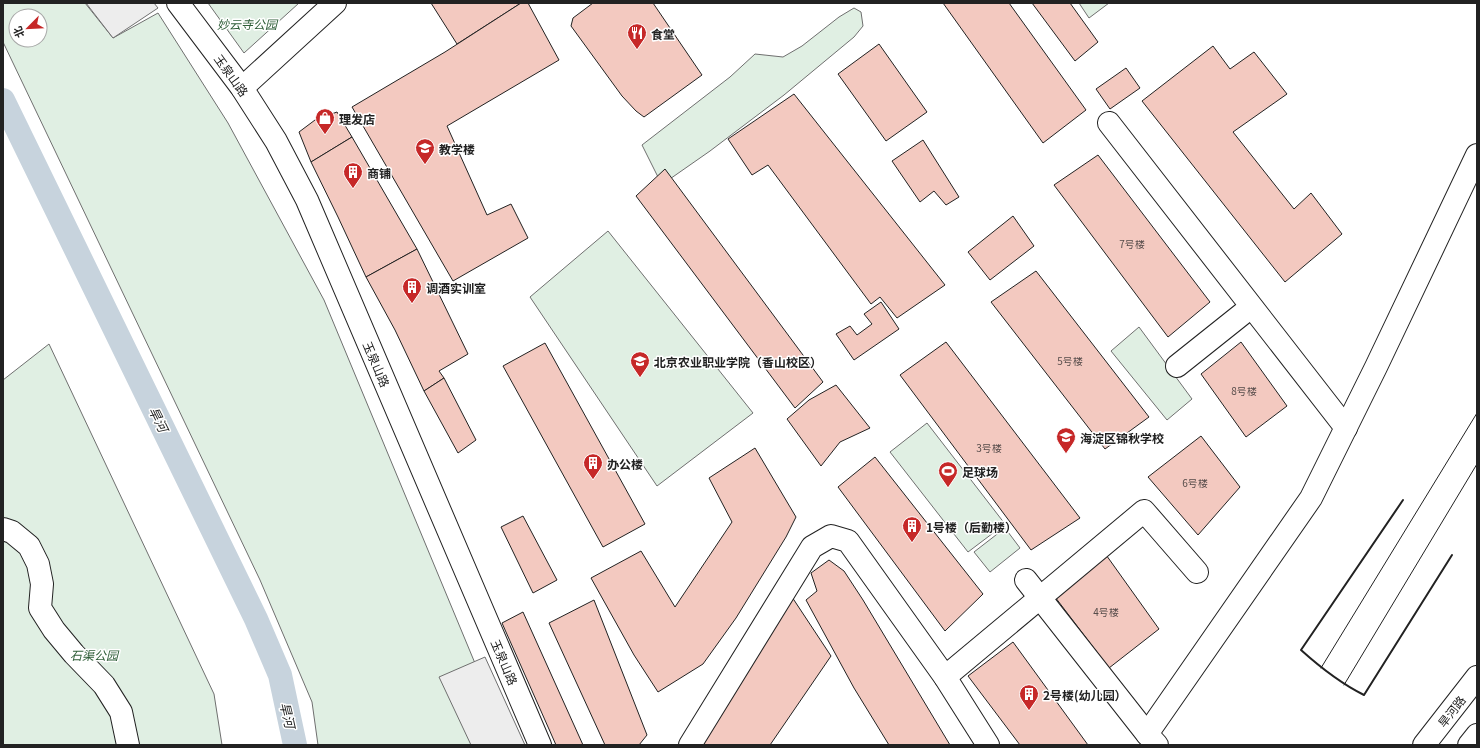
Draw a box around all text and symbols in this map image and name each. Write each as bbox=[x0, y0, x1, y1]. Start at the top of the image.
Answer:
north arrow bbox=[8, 8, 48, 48]
park label: 妙云寺公园 bbox=[217, 15, 279, 32]
restaurant icon: 食堂 bbox=[626, 22, 648, 50]
text: 北 bbox=[8, 24, 27, 41]
place label: 食堂 bbox=[651, 25, 675, 42]
street label: 玉泉山路 bbox=[211, 51, 253, 99]
shop icon: 理发店 bbox=[314, 107, 336, 135]
place label: 理发店 bbox=[339, 110, 375, 127]
school or university icon: 教学楼 bbox=[414, 137, 436, 165]
place label: 教学楼 bbox=[439, 140, 475, 157]
building icon: 商铺 bbox=[342, 161, 364, 189]
place label: 商铺 bbox=[367, 164, 391, 181]
house number: 7号楼 bbox=[1119, 236, 1145, 251]
building icon: 调酒实训室 bbox=[401, 276, 423, 304]
place label: 调酒实训室 bbox=[426, 279, 486, 296]
street label: 玉泉山路 bbox=[360, 339, 394, 389]
school or university icon: 北京农业职业学院（香山校区） bbox=[629, 350, 651, 378]
place label: 北京农业职业学院（香山校区） bbox=[654, 353, 822, 370]
house number: 5号楼 bbox=[1057, 353, 1083, 368]
house number: 8号楼 bbox=[1231, 383, 1257, 398]
water label: 旱河 bbox=[145, 403, 175, 438]
school or university icon: 海淀区锦秋学校 bbox=[1055, 426, 1077, 454]
place label: 海淀区锦秋学校 bbox=[1080, 429, 1164, 446]
house number: 3号楼 bbox=[976, 440, 1002, 455]
building icon: 办公楼 bbox=[582, 452, 604, 480]
place label: 办公楼 bbox=[607, 455, 643, 472]
sports icon: 足球场 bbox=[937, 460, 959, 488]
place label: 足球场 bbox=[962, 463, 998, 480]
house number: 6号楼 bbox=[1182, 475, 1208, 490]
building icon: 1号楼（后勤楼） bbox=[901, 515, 923, 543]
place label: 1号楼（后勤楼） bbox=[926, 518, 1017, 535]
house number: 4号楼 bbox=[1093, 604, 1119, 619]
street label: 玉泉山路 bbox=[488, 637, 522, 687]
park label: 石渠公园 bbox=[70, 646, 120, 663]
building icon: 2号楼(幼儿园） bbox=[1018, 683, 1040, 711]
place label: 2号楼(幼儿园） bbox=[1043, 686, 1127, 703]
street label: 旱河路 bbox=[1433, 692, 1469, 730]
water label: 旱河 bbox=[276, 700, 301, 733]

